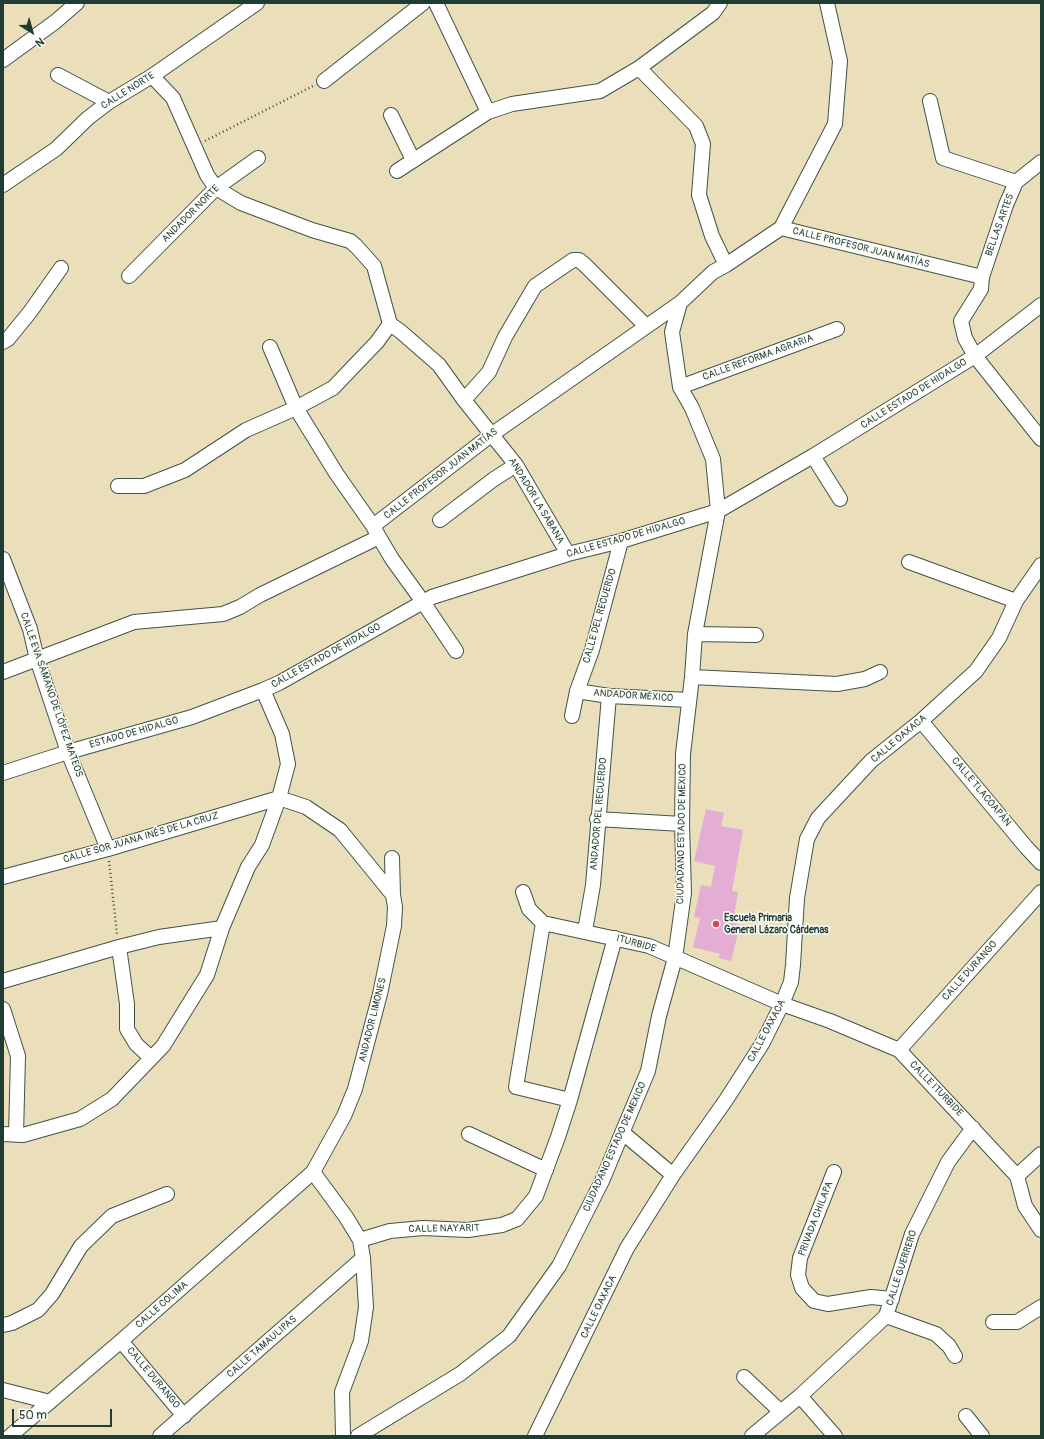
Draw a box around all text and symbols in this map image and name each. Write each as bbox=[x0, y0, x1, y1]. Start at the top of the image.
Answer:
north arrow bbox=[12, 12, 52, 52]
text: N bbox=[33, 35, 46, 49]
street label: CALLE NORTE bbox=[99, 70, 157, 112]
street label: ANDADOR NORTE bbox=[160, 183, 222, 245]
street label: BELLAS ARTES bbox=[983, 192, 1017, 258]
street label: CALLE PROFESOR JUAN MATÍAS bbox=[791, 225, 931, 271]
street label: CALLE REFORMA AGRARIA bbox=[701, 332, 815, 384]
street label: CALLE ESTADO DE HIDALGO bbox=[859, 356, 969, 432]
street label: CALLE PROFESOR JUAN MATÍAS bbox=[382, 426, 500, 522]
street label: ANDADOR LA SABANA bbox=[506, 456, 566, 546]
street label: CALLE ESTADO DE HIDALGO bbox=[565, 515, 687, 561]
street label: CALLE DEL RECUERDO bbox=[581, 567, 619, 665]
street label: CALLE EVA SÁMANO DE LÓPEZ MATEOS bbox=[17, 611, 85, 779]
street label: CALLE ESTADO DE HIDALGO bbox=[269, 621, 383, 691]
street label: ANDADOR MÉXICO bbox=[593, 687, 673, 705]
street label: CALLE OAXACA bbox=[869, 712, 929, 766]
street label: ESTADO DE HIDALGO bbox=[88, 715, 180, 751]
street label: CALLE TLACOAPÁN bbox=[949, 755, 1013, 829]
street label: ANDADOR DEL RECUERDO bbox=[588, 757, 610, 871]
street label: CIUDADANO ESTADO DE MEXICO bbox=[675, 764, 689, 904]
street label: CALLE SOR JUANA INÉS DE LA CRUZ bbox=[62, 810, 220, 866]
place label: Escuela Primaria General Lázaro Cárdenas bbox=[724, 912, 829, 936]
marker: Escuela Primaria General Lázaro Cárdenas bbox=[711, 919, 721, 929]
street label: ITURBIDE bbox=[615, 933, 657, 955]
street label: CALLE DURANGO bbox=[940, 939, 1000, 1003]
street label: ANDADOR LIMONES bbox=[357, 977, 389, 1063]
street label: CALLE OAXACA bbox=[746, 998, 788, 1064]
street label: CALLE ITURBIDE bbox=[907, 1059, 965, 1119]
street label: CIUDADANO ESTADO DE MEXICO bbox=[581, 1080, 649, 1214]
street label: PRIVADA CHILAPA bbox=[796, 1180, 836, 1258]
street label: CALLE NAYARIT bbox=[408, 1222, 480, 1236]
street label: CALLE GUERRERO bbox=[884, 1229, 920, 1307]
street label: CALLE OAXACA bbox=[578, 1273, 620, 1341]
street label: CALLE COLIMA bbox=[133, 1279, 191, 1331]
street label: CALLE TAMAULIPAS bbox=[225, 1313, 299, 1381]
street label: CALLE DURANGO bbox=[124, 1345, 182, 1411]
scale bar bbox=[14, 1401, 114, 1427]
text: 50 m bbox=[19, 1408, 47, 1423]

